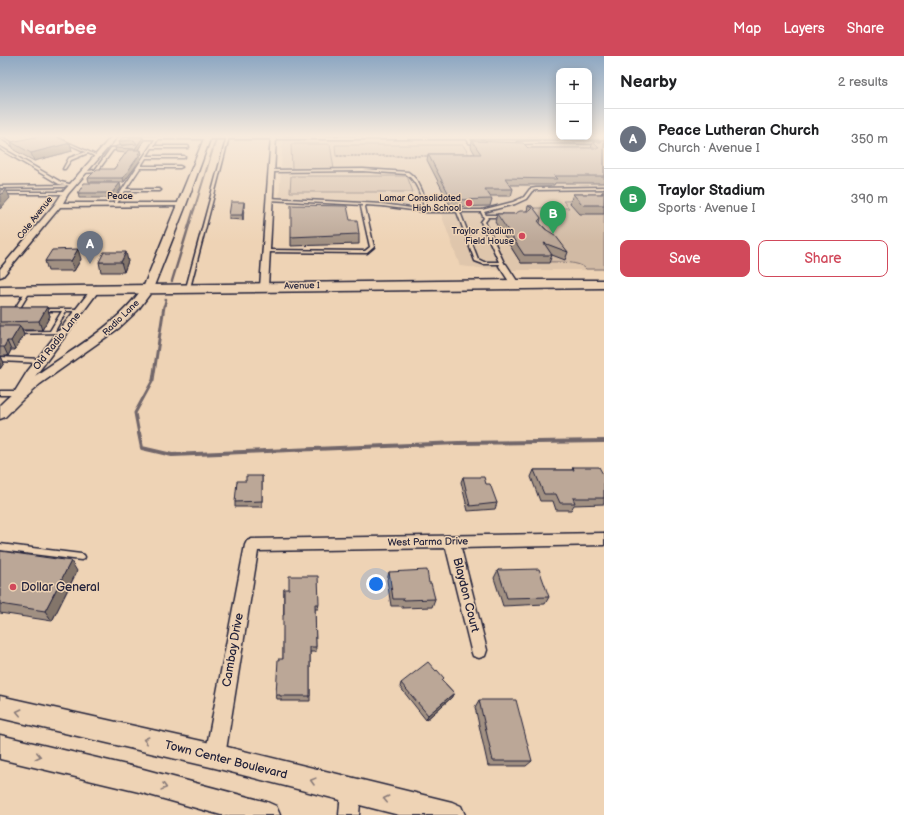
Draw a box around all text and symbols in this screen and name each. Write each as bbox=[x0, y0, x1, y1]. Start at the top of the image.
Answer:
text: Nearbee bbox=[20, 17, 97, 40]
text: Map bbox=[733, 20, 761, 37]
text: Layers bbox=[783, 20, 825, 37]
text: Share bbox=[847, 20, 884, 37]
map controls bbox=[556, 68, 592, 140]
button: + bbox=[556, 68, 592, 104]
text: Nearby bbox=[620, 72, 677, 92]
text: 2 results bbox=[838, 74, 888, 90]
button: − bbox=[556, 104, 592, 140]
text: Peace Lutheran Church bbox=[658, 121, 819, 140]
text: A bbox=[629, 131, 637, 147]
text: 350 m bbox=[851, 131, 888, 147]
text: Church · Avenue I bbox=[658, 140, 760, 156]
text: Traylor Stadium bbox=[658, 181, 765, 200]
street label: Peace bbox=[107, 191, 134, 202]
text: B bbox=[628, 191, 638, 207]
text: 390 m bbox=[851, 191, 888, 207]
place label: Lamar Consolidated High School bbox=[379, 193, 461, 214]
street label: Cole Avenue bbox=[15, 194, 56, 242]
marker: Lamar Consolidated High School bbox=[464, 198, 474, 208]
text: Sports · Avenue I bbox=[658, 200, 756, 216]
pin: B bbox=[540, 201, 566, 234]
place label: Traylor Stadium Field House bbox=[452, 226, 515, 247]
pin: A bbox=[77, 231, 103, 264]
marker: Traylor Stadium Field House bbox=[517, 231, 527, 241]
button: Save bbox=[620, 240, 750, 277]
button: Share bbox=[758, 240, 888, 277]
street label: Avenue I bbox=[284, 280, 320, 292]
street label: Radio Lane bbox=[100, 297, 142, 338]
street label: Old Radio Lane bbox=[31, 310, 83, 372]
street label: West Parma Drive bbox=[388, 535, 468, 549]
street label: Blaydon Court bbox=[449, 556, 483, 634]
your location bbox=[366, 574, 386, 594]
place label: Dollar General bbox=[21, 580, 100, 595]
marker: Dollar General bbox=[8, 582, 18, 592]
street label: Cambay Drive bbox=[219, 612, 247, 688]
one-way arrow bbox=[16, 708, 23, 716]
one-way arrow bbox=[143, 737, 149, 745]
street label: Town Center Boulevard bbox=[163, 738, 289, 783]
one-way arrow bbox=[35, 752, 41, 760]
one-way arrow bbox=[310, 777, 317, 786]
one-way arrow bbox=[160, 782, 167, 791]
one-way arrow bbox=[383, 796, 390, 804]

